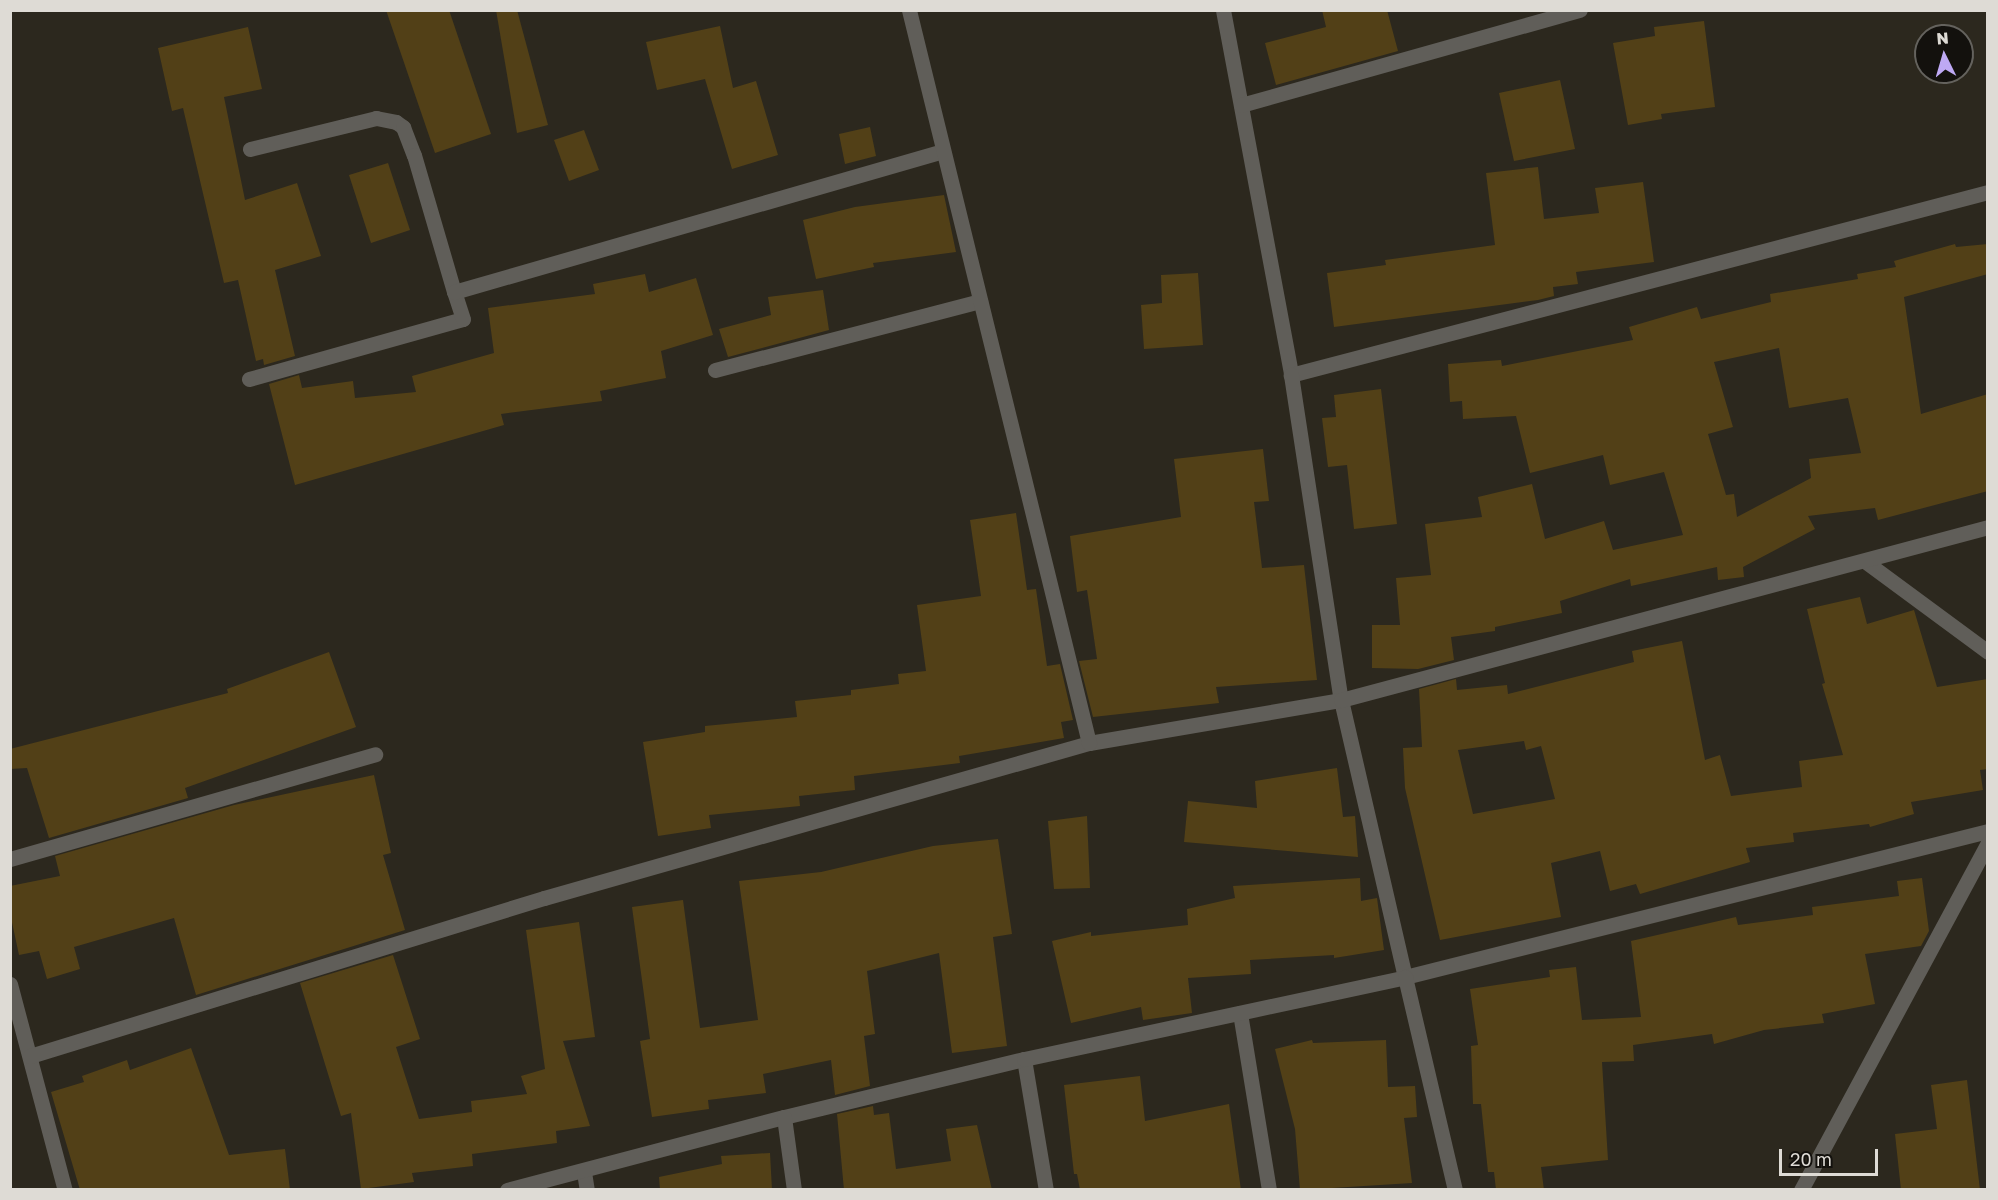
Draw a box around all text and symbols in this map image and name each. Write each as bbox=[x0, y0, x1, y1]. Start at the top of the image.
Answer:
north arrow bbox=[1914, 24, 1974, 84]
text: N bbox=[1936, 28, 1950, 49]
scale bar bbox=[1782, 1137, 1881, 1175]
text: 20 m bbox=[1790, 1148, 1832, 1170]

